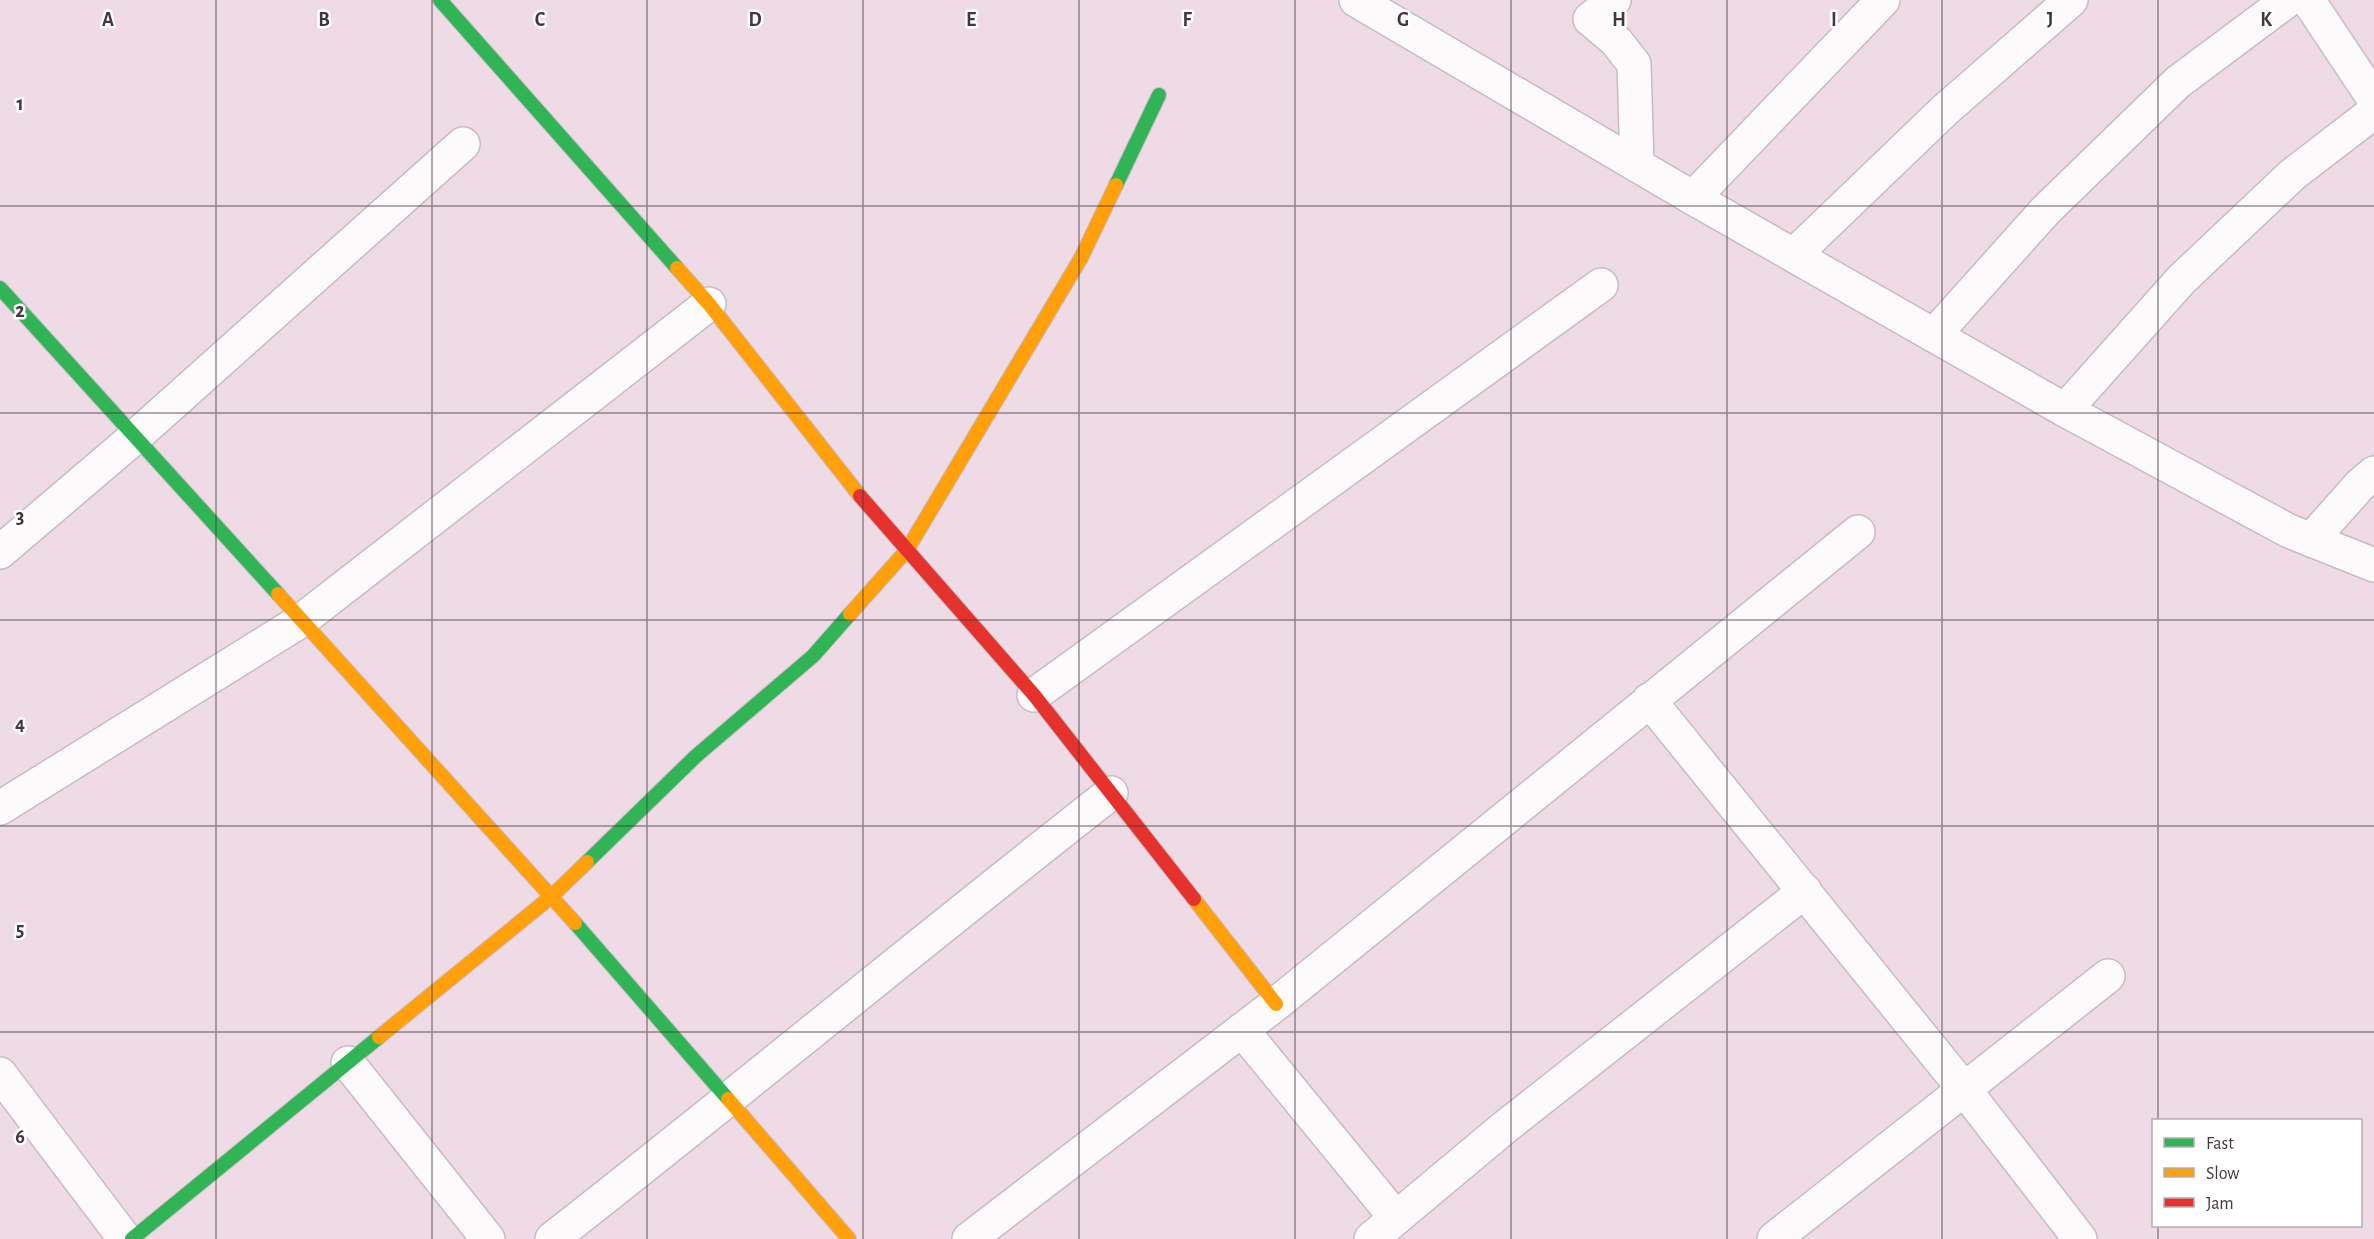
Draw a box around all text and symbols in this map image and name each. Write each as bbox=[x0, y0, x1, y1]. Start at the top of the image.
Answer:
text: A bbox=[102, 10, 114, 30]
text: B bbox=[318, 10, 330, 30]
text: C bbox=[535, 10, 546, 30]
text: D bbox=[748, 10, 762, 30]
text: E bbox=[966, 10, 976, 30]
text: F bbox=[1182, 10, 1192, 30]
text: G bbox=[1397, 10, 1409, 30]
text: H bbox=[1612, 10, 1626, 30]
text: I bbox=[1831, 10, 1837, 30]
text: J bbox=[2047, 10, 2053, 30]
text: K bbox=[2260, 10, 2272, 30]
text: 1 bbox=[16, 94, 24, 114]
text: 2 bbox=[15, 301, 25, 321]
text: 3 bbox=[16, 507, 24, 527]
text: 4 bbox=[15, 714, 25, 734]
text: 5 bbox=[16, 920, 24, 940]
legend bbox=[2152, 1119, 2362, 1227]
text: 6 bbox=[15, 1127, 25, 1147]
text: Fast bbox=[2206, 1135, 2234, 1153]
text: Slow bbox=[2206, 1165, 2239, 1183]
text: Jam bbox=[2206, 1195, 2234, 1213]

